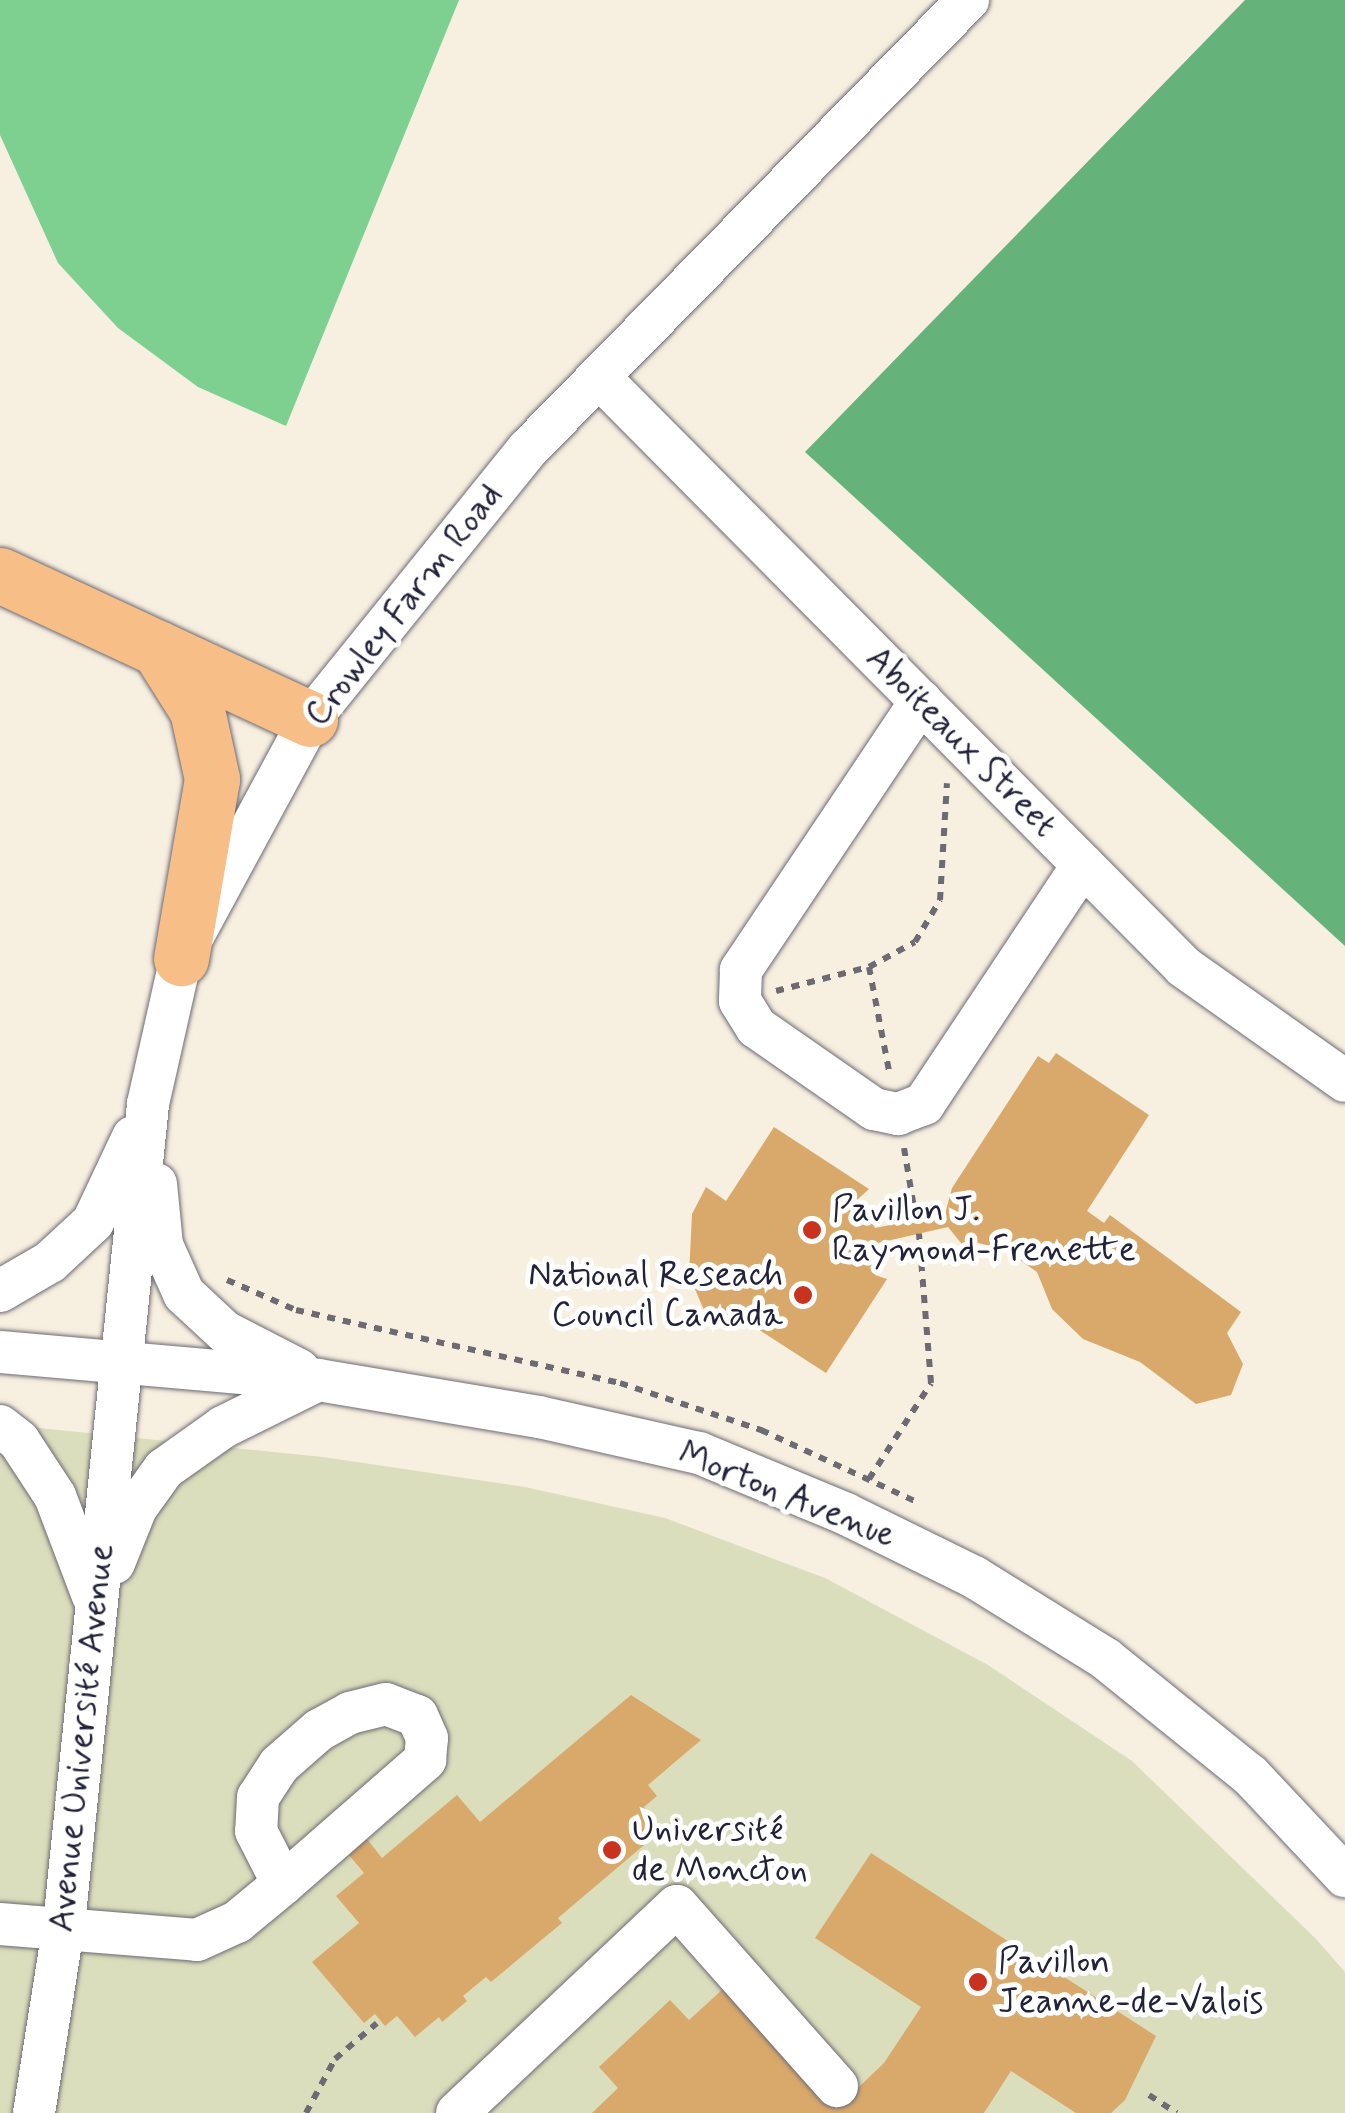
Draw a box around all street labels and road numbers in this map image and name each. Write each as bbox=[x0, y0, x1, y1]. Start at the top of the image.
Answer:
street label: Crowley Farm Road bbox=[296, 476, 512, 734]
street label: Aboiteaux Street bbox=[855, 636, 1067, 848]
street label: Morton Avenue bbox=[674, 1433, 900, 1557]
street label: Avenue Université Avenue bbox=[41, 1542, 123, 1934]

